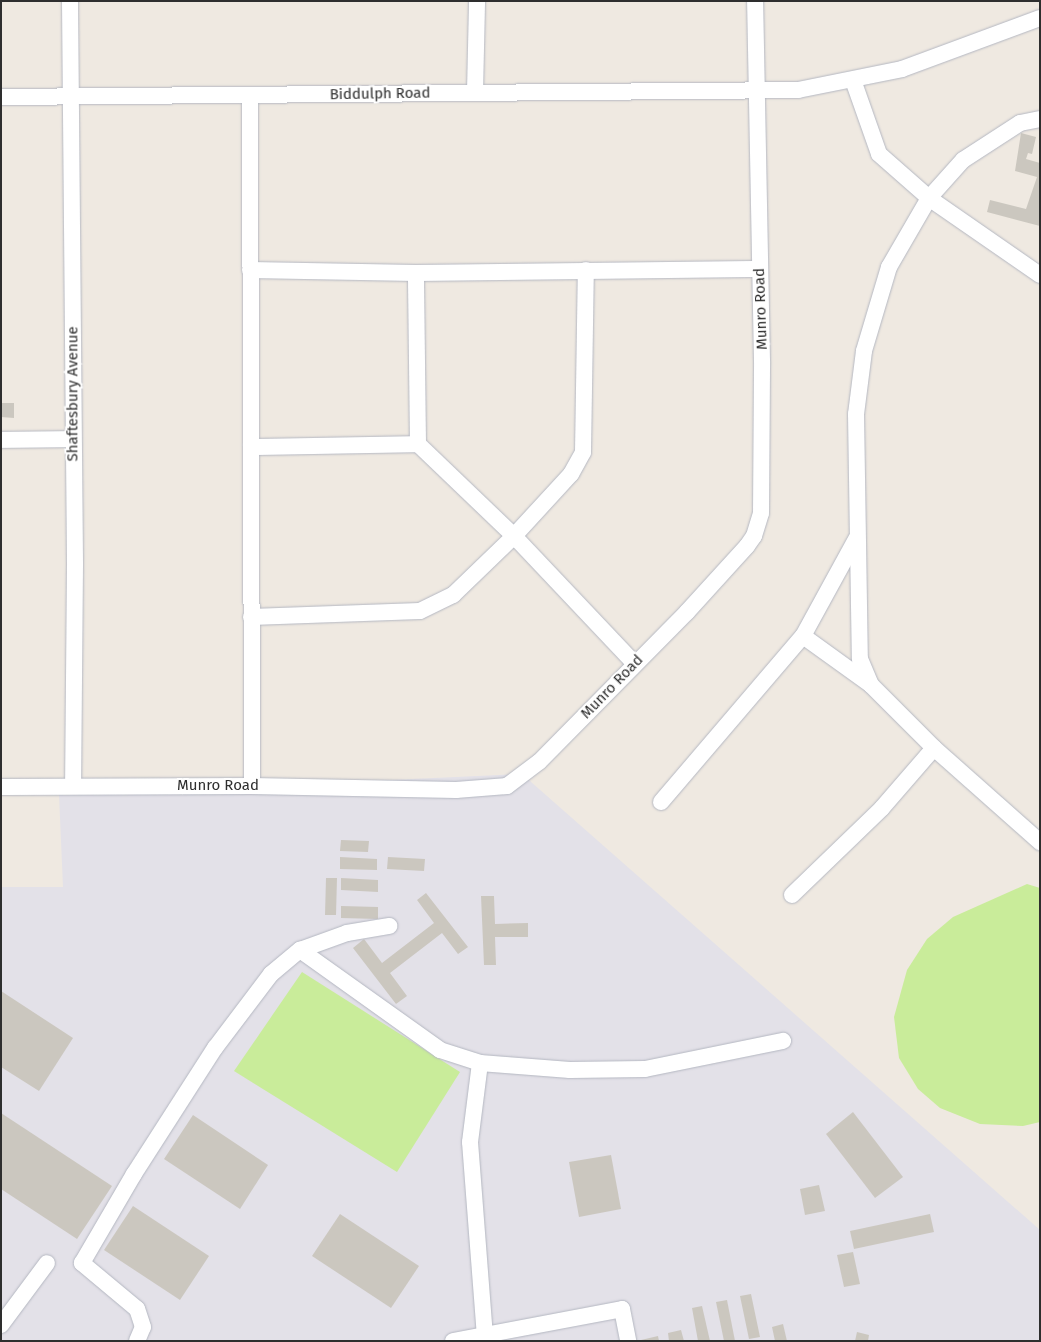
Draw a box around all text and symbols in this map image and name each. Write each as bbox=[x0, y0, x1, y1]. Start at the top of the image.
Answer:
street label: Biddulph Road bbox=[330, 84, 430, 104]
street label: Munro Road bbox=[751, 268, 771, 350]
street label: Shaftesbury Avenue bbox=[64, 326, 82, 462]
street label: Munro Road bbox=[577, 651, 647, 723]
street label: Munro Road bbox=[177, 777, 259, 795]

